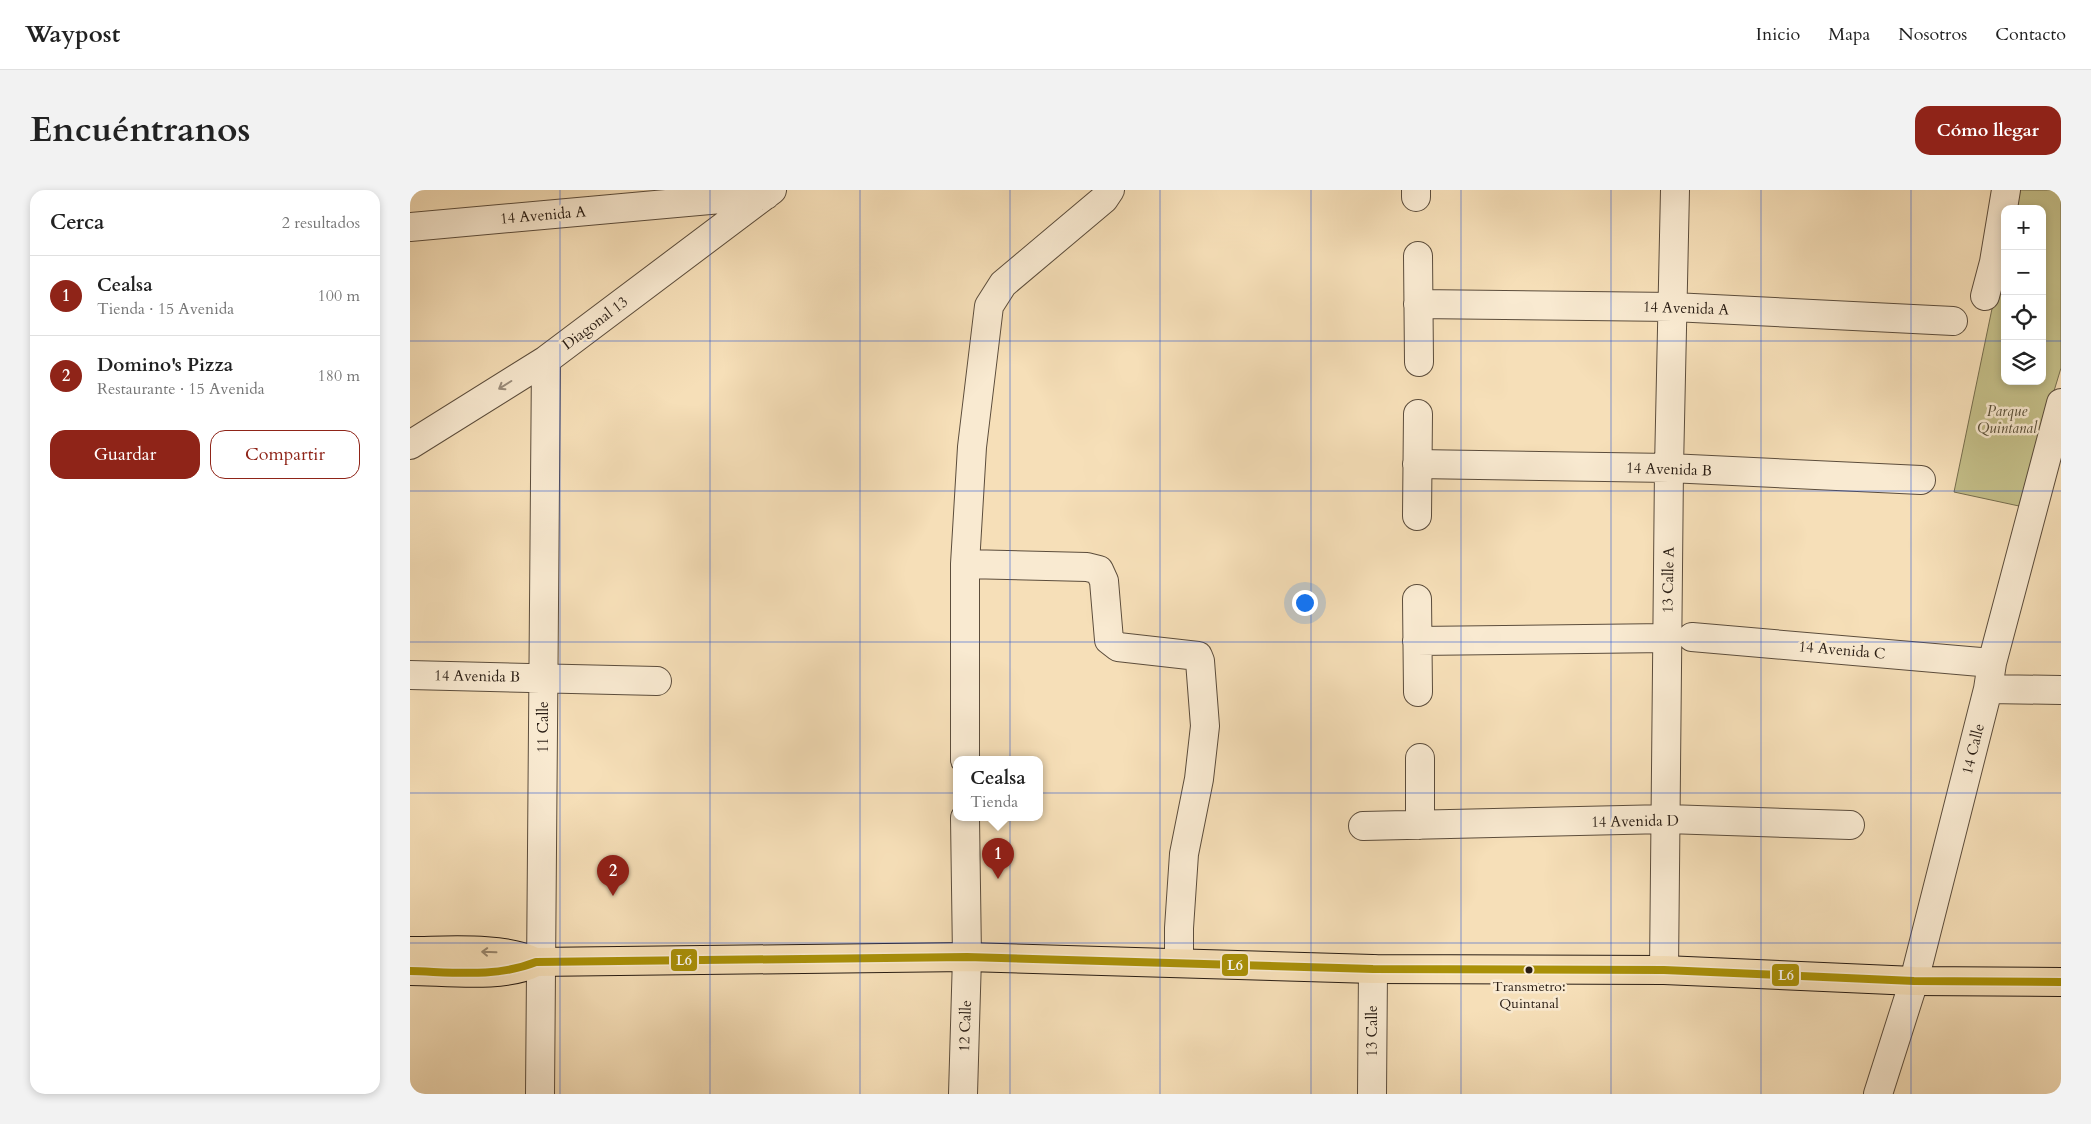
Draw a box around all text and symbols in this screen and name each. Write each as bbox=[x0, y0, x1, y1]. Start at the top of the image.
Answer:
text: Waypost bbox=[25, 18, 120, 51]
text: Inicio bbox=[1756, 22, 1800, 47]
text: Mapa bbox=[1828, 22, 1870, 47]
text: Nosotros bbox=[1898, 22, 1967, 47]
text: Contacto bbox=[1995, 22, 2066, 47]
text: Encuéntranos bbox=[30, 106, 251, 154]
button: Cómo llegar bbox=[1915, 106, 2061, 155]
street label: 14 Avenida A bbox=[499, 201, 587, 229]
map controls bbox=[2001, 205, 2046, 385]
button: + bbox=[2001, 205, 2046, 250]
text: Cerca bbox=[50, 208, 104, 237]
text: 2 resultados bbox=[282, 212, 360, 234]
button: − bbox=[2001, 250, 2046, 295]
text: Cealsa bbox=[97, 272, 153, 298]
text: 1 bbox=[62, 285, 70, 307]
text: 100 m bbox=[318, 285, 360, 307]
street label: Diagonal 13 bbox=[558, 292, 632, 354]
button: locate bbox=[2001, 295, 2046, 340]
street label: 14 Avenida A bbox=[1642, 296, 1730, 320]
text: Tienda · 15 Avenida bbox=[97, 298, 234, 320]
button: layers bbox=[2001, 340, 2046, 385]
text: Domino's Pizza bbox=[97, 352, 233, 378]
text: 2 bbox=[62, 365, 70, 387]
text: 180 m bbox=[318, 365, 360, 387]
text: Restaurante · 15 Avenida bbox=[97, 378, 265, 400]
one-way arrow bbox=[498, 381, 512, 391]
park label: Parque Quintanal bbox=[1977, 401, 2038, 438]
button: Guardar bbox=[50, 430, 200, 479]
button: Compartir bbox=[210, 430, 360, 479]
street label: 14 Avenida B bbox=[1626, 458, 1712, 480]
street label: 13 Calle A bbox=[1657, 546, 1679, 613]
your location bbox=[1292, 590, 1318, 616]
street label: 14 Avenida C bbox=[1798, 636, 1886, 664]
street label: 14 Avenida B bbox=[434, 665, 520, 687]
street label: 11 Calle bbox=[533, 701, 553, 753]
street label: 14 Calle bbox=[1957, 721, 1989, 777]
popup bbox=[953, 756, 1043, 821]
text: Cealsa bbox=[970, 765, 1026, 791]
text: Tienda bbox=[970, 791, 1018, 813]
street label: 14 Avenida D bbox=[1591, 810, 1679, 832]
pin: 1 bbox=[982, 838, 1014, 879]
pin: 2 bbox=[597, 855, 629, 896]
one-way arrow bbox=[482, 947, 498, 957]
line badge: L6 bbox=[670, 948, 698, 972]
text: L6 bbox=[676, 951, 692, 970]
line badge: L6 bbox=[1221, 953, 1249, 977]
text: L6 bbox=[1227, 956, 1243, 975]
line badge: L6 bbox=[1771, 963, 1800, 987]
marker: Transmetro: Quintanal bbox=[1524, 965, 1534, 975]
text: L6 bbox=[1778, 966, 1794, 985]
place label: Transmetro: Quintanal bbox=[1493, 977, 1565, 1013]
street label: 12 Calle bbox=[954, 1000, 976, 1052]
street label: 13 Calle bbox=[1362, 1005, 1382, 1057]

